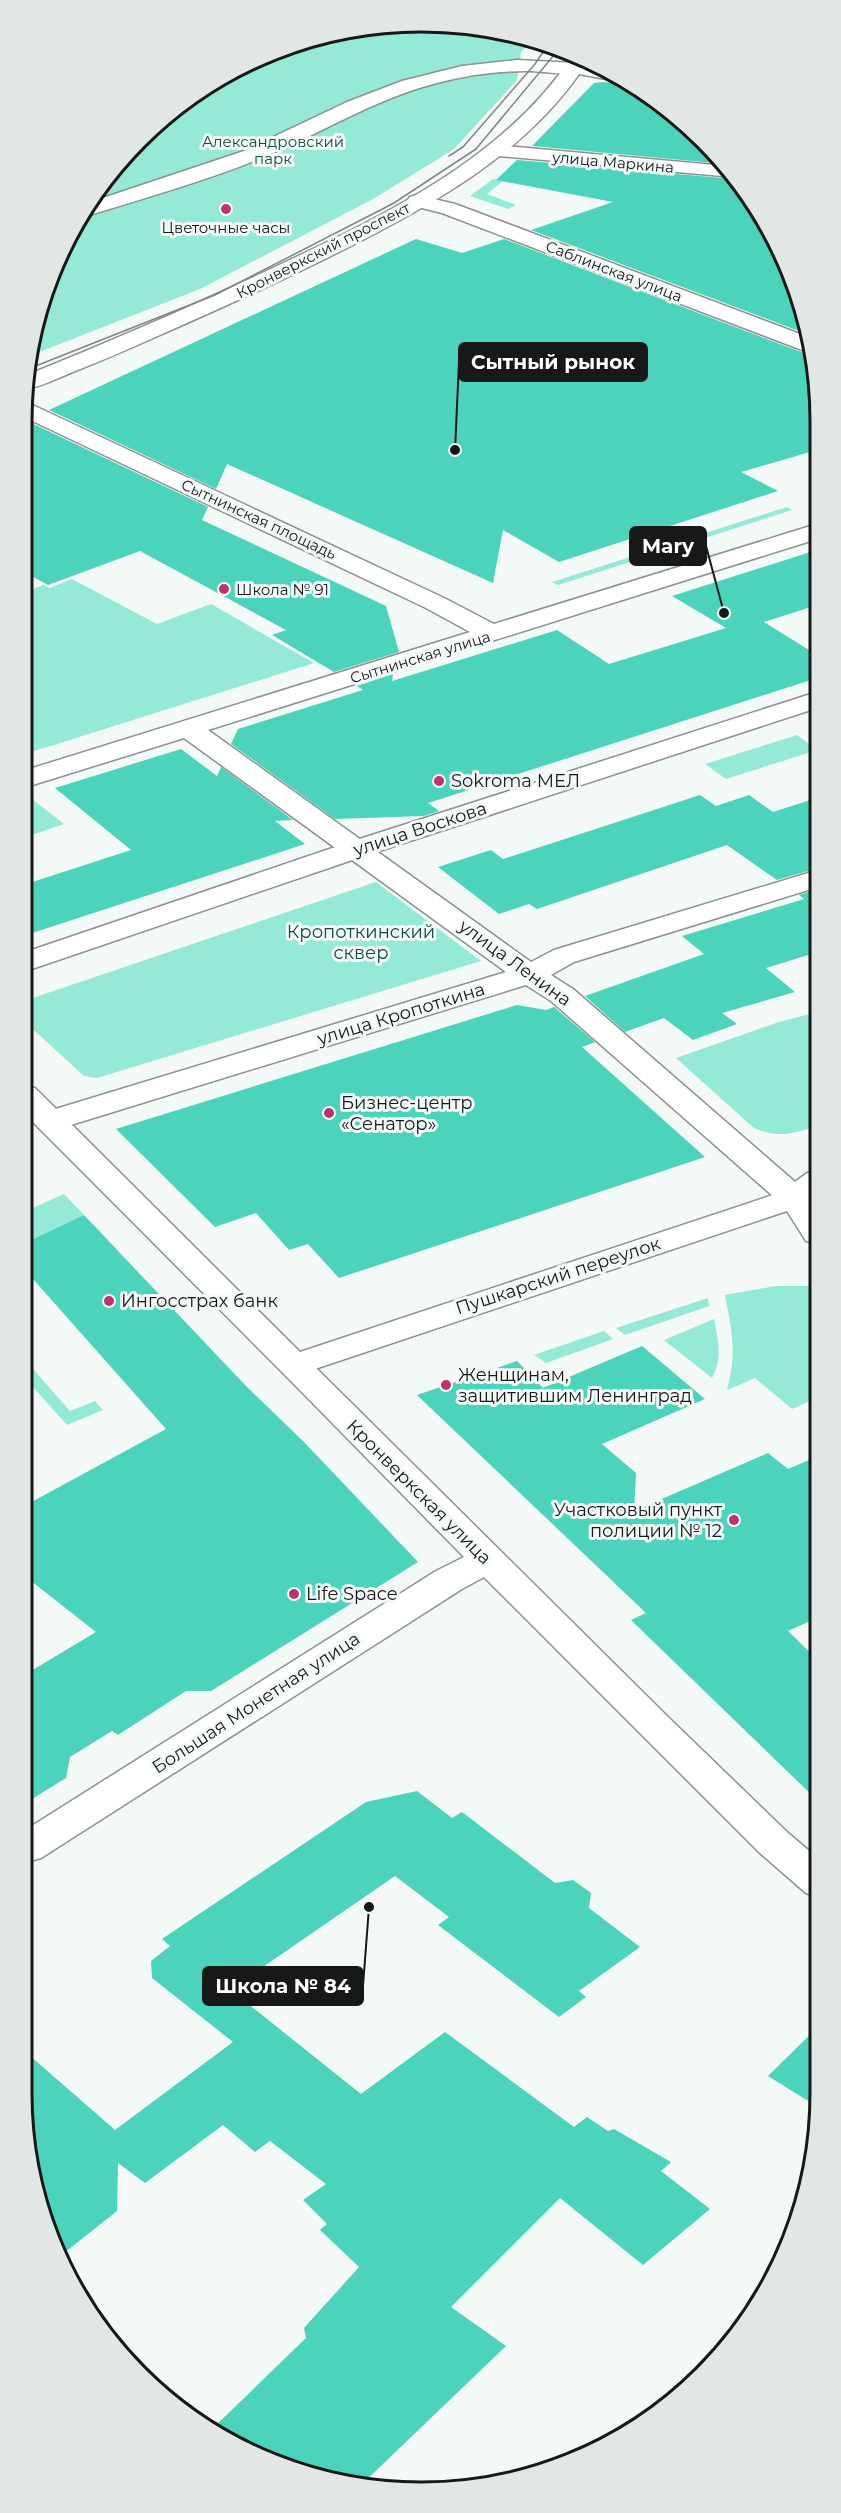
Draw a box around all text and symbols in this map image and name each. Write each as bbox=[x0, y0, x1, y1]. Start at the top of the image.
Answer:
park label: Александровский парк bbox=[202, 132, 344, 168]
street label: улица Маркина bbox=[550, 147, 675, 177]
street label: Кронверкский проспект bbox=[233, 197, 414, 302]
marker: Цветочные часы bbox=[219, 202, 233, 216]
place label: Цветочные часы bbox=[162, 218, 290, 237]
street label: Саблинская улица bbox=[543, 236, 685, 306]
callout: Сытный рынок bbox=[459, 343, 647, 381]
text: Сытный рынок bbox=[471, 350, 635, 374]
street label: Сытнинская площадь bbox=[178, 475, 340, 563]
callout: Mary bbox=[630, 527, 706, 565]
text: Mary bbox=[642, 534, 695, 558]
place label: Школа № 91 bbox=[236, 580, 329, 599]
marker: Школа № 91 bbox=[217, 582, 231, 596]
street label: Сытнинская улица bbox=[348, 627, 492, 687]
place label: Sokroma МЕЛ bbox=[451, 770, 580, 792]
marker: Sokroma МЕЛ bbox=[432, 774, 446, 788]
street label: улица Воскова bbox=[350, 797, 490, 861]
street label: улица Ленина bbox=[454, 914, 575, 1011]
park label: Кропоткинский сквер bbox=[287, 921, 435, 964]
street label: улица Кропоткина bbox=[313, 978, 488, 1050]
place label: Бизнес-центр «Сенатор» bbox=[341, 1092, 473, 1135]
marker: Бизнес-центр «Сенатор» bbox=[322, 1106, 336, 1120]
street label: Пушкарский переулок bbox=[453, 1232, 664, 1320]
place label: Ингосстрах банк bbox=[121, 1290, 278, 1312]
marker: Ингосстрах банк bbox=[102, 1294, 116, 1308]
place label: Женщинам, защитившим Ленинград bbox=[458, 1364, 692, 1407]
marker: Женщинам, защитившим Ленинград bbox=[439, 1378, 453, 1392]
street label: Кронверкская улица bbox=[342, 1415, 496, 1569]
place label: Участковый пункт полиции № 12 bbox=[554, 1499, 722, 1542]
marker: Участковый пункт полиции № 12 bbox=[727, 1513, 741, 1527]
place label: Life Space bbox=[306, 1583, 398, 1605]
marker: Life Space bbox=[287, 1587, 301, 1601]
street label: Большая Монетная улица bbox=[148, 1627, 364, 1779]
callout: Школа № 84 bbox=[203, 1967, 363, 2005]
text: Школа № 84 bbox=[215, 1974, 351, 1998]

